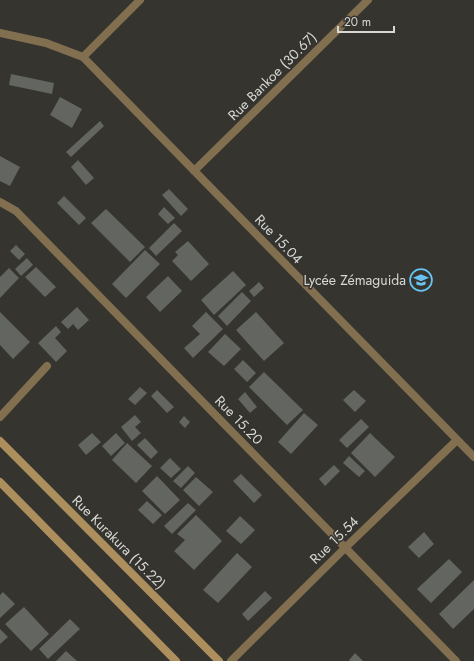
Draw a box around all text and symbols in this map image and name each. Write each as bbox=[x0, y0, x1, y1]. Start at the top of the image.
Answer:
scale bar bbox=[338, 8, 394, 34]
text: 20 m bbox=[344, 13, 371, 31]
street label: Rue Bankoe (30.67) bbox=[223, 27, 321, 125]
street label: Rue 15.04 bbox=[250, 210, 308, 268]
school or university icon: Lycée Zémaguida bbox=[408, 267, 434, 293]
place label: Lycée Zémaguida bbox=[303, 270, 406, 290]
street label: Rue 15.20 bbox=[210, 391, 268, 449]
street label: Rue Kurakura (15.22) bbox=[68, 491, 170, 593]
street label: Rue 15.54 bbox=[305, 512, 363, 568]

